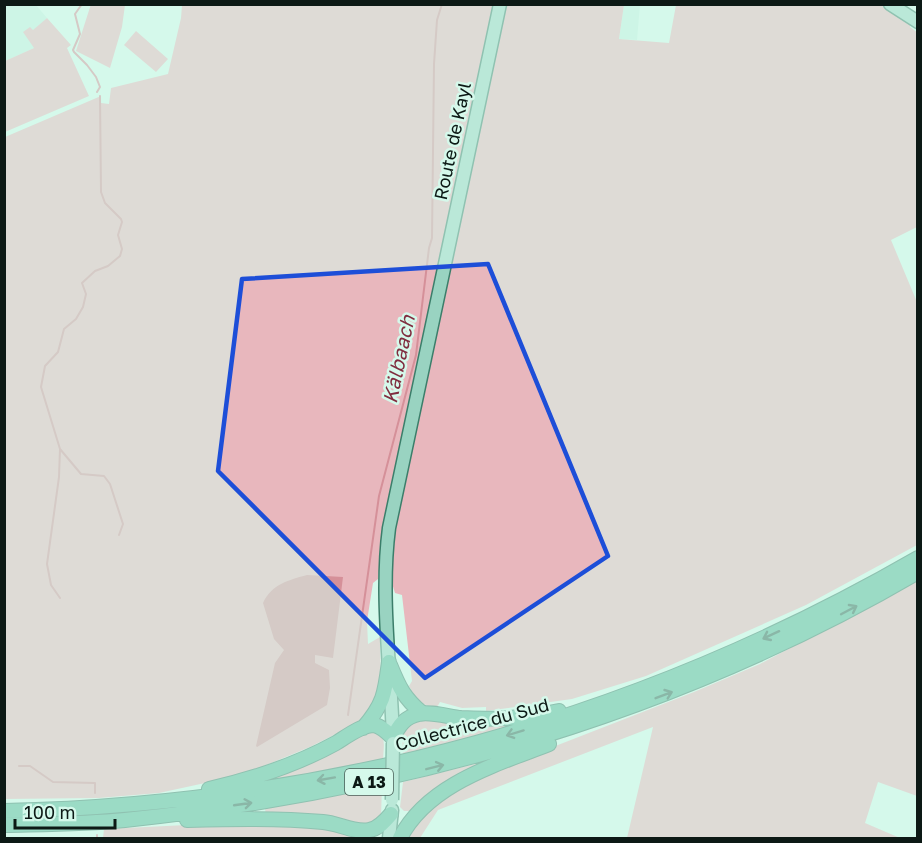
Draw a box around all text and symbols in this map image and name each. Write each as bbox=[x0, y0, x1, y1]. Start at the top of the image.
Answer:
street label: Route de Kayl bbox=[429, 80, 475, 202]
water label: Kälbaach bbox=[377, 312, 419, 405]
one-way arrow bbox=[839, 603, 857, 615]
one-way arrow bbox=[763, 629, 781, 641]
one-way arrow bbox=[654, 688, 673, 699]
street label: Collectrice du Sud bbox=[393, 693, 551, 755]
one-way arrow bbox=[506, 728, 525, 739]
one-way arrow bbox=[425, 761, 444, 773]
road number: A 13 bbox=[345, 769, 393, 795]
one-way arrow bbox=[317, 774, 336, 785]
scale bar bbox=[15, 792, 116, 830]
one-way arrow bbox=[233, 799, 253, 810]
text: 100 m bbox=[24, 801, 75, 823]

